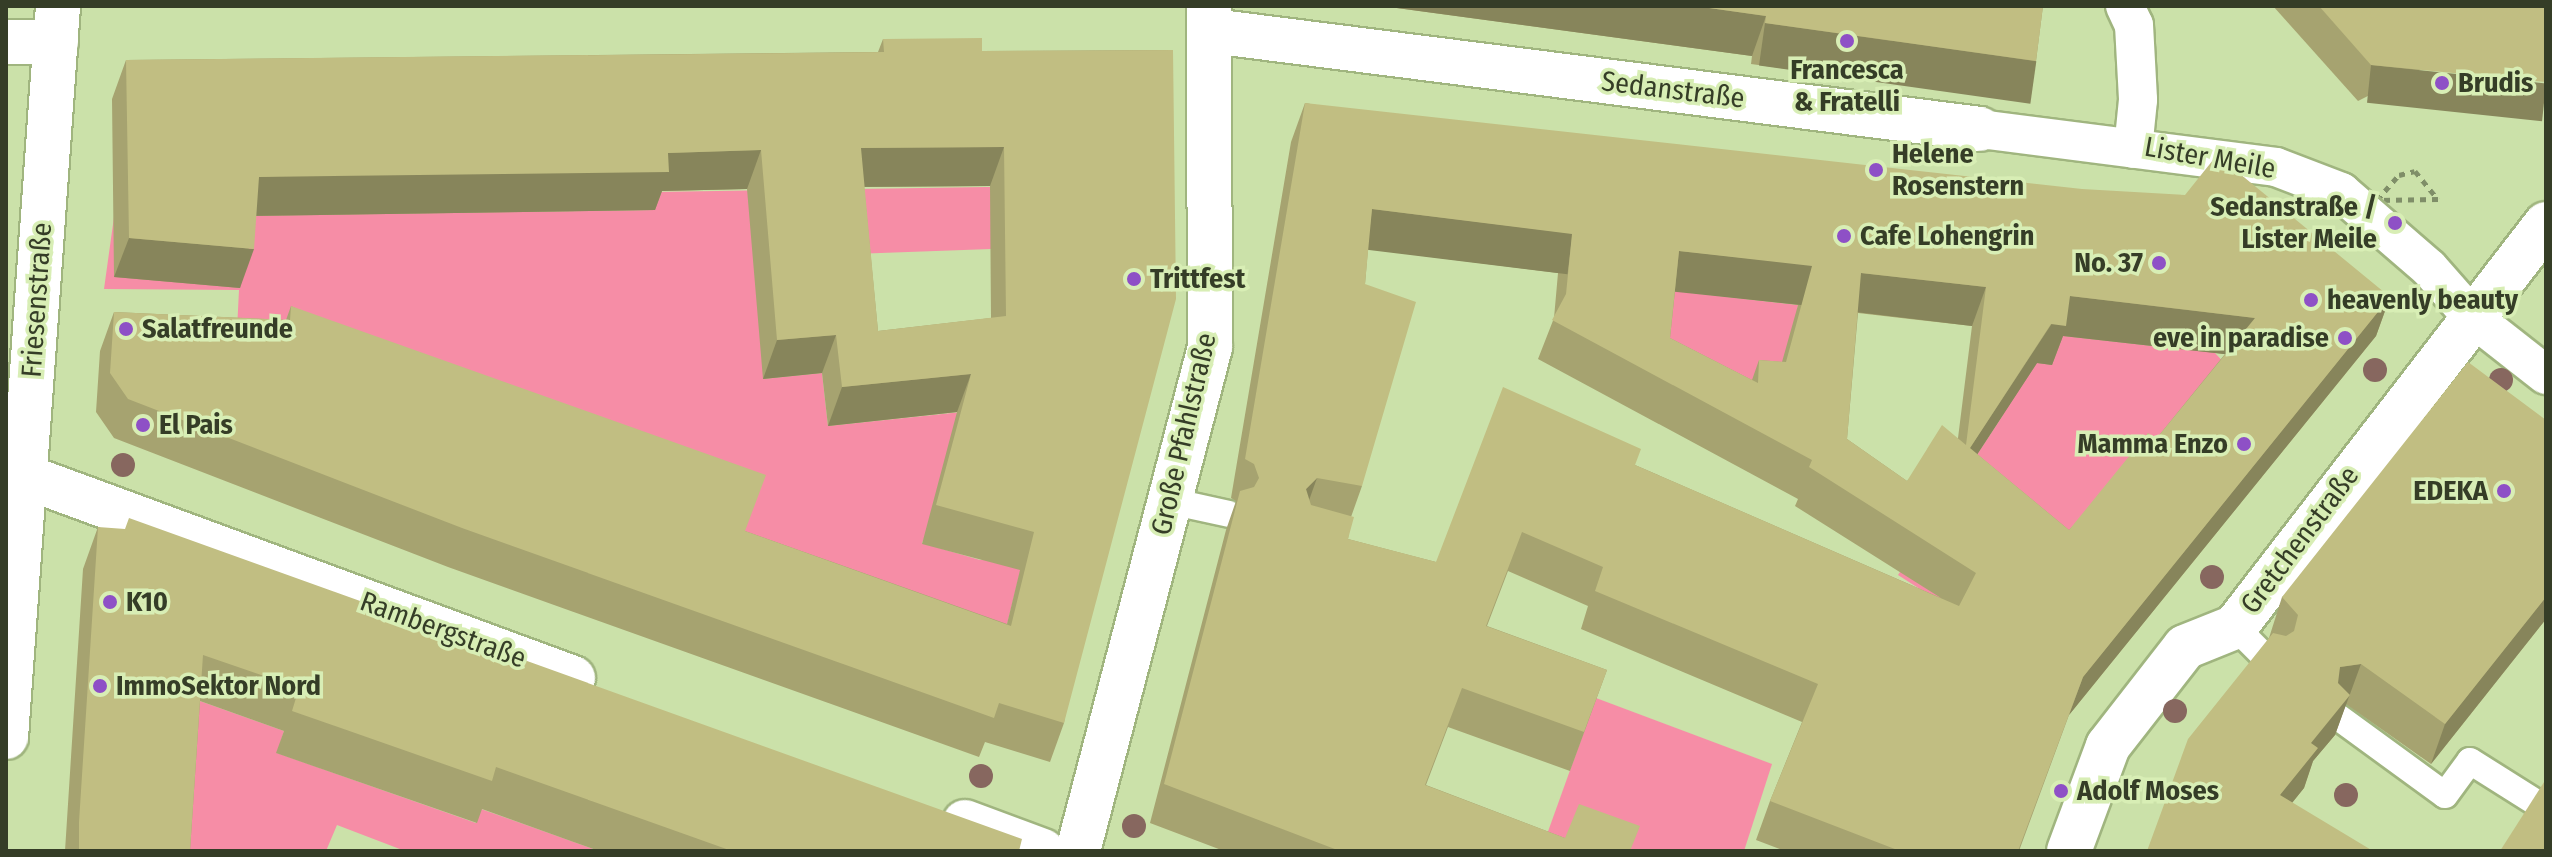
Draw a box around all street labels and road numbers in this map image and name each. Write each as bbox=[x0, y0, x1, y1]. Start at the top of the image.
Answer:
street label: Sedanstraße bbox=[1600, 65, 1746, 115]
street label: Lister Meile bbox=[2142, 130, 2278, 186]
street label: Friesenstraße bbox=[15, 221, 59, 379]
street label: Große Pfahlstraße bbox=[1144, 330, 1224, 538]
street label: Gretchenstraße bbox=[2234, 460, 2366, 620]
street label: Rambergstraße bbox=[356, 584, 530, 676]

